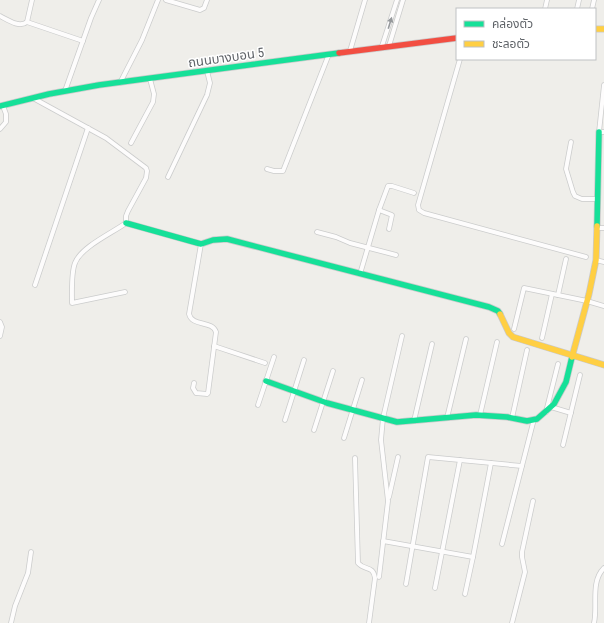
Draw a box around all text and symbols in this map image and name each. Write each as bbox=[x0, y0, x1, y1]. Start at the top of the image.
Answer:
legend bbox=[456, 8, 596, 60]
one-way arrow bbox=[387, 17, 393, 29]
text: คล่องตัว bbox=[492, 17, 533, 31]
text: ชะลอตัว bbox=[492, 37, 530, 51]
street label: ถนนบางบอน 5 bbox=[187, 45, 265, 70]

